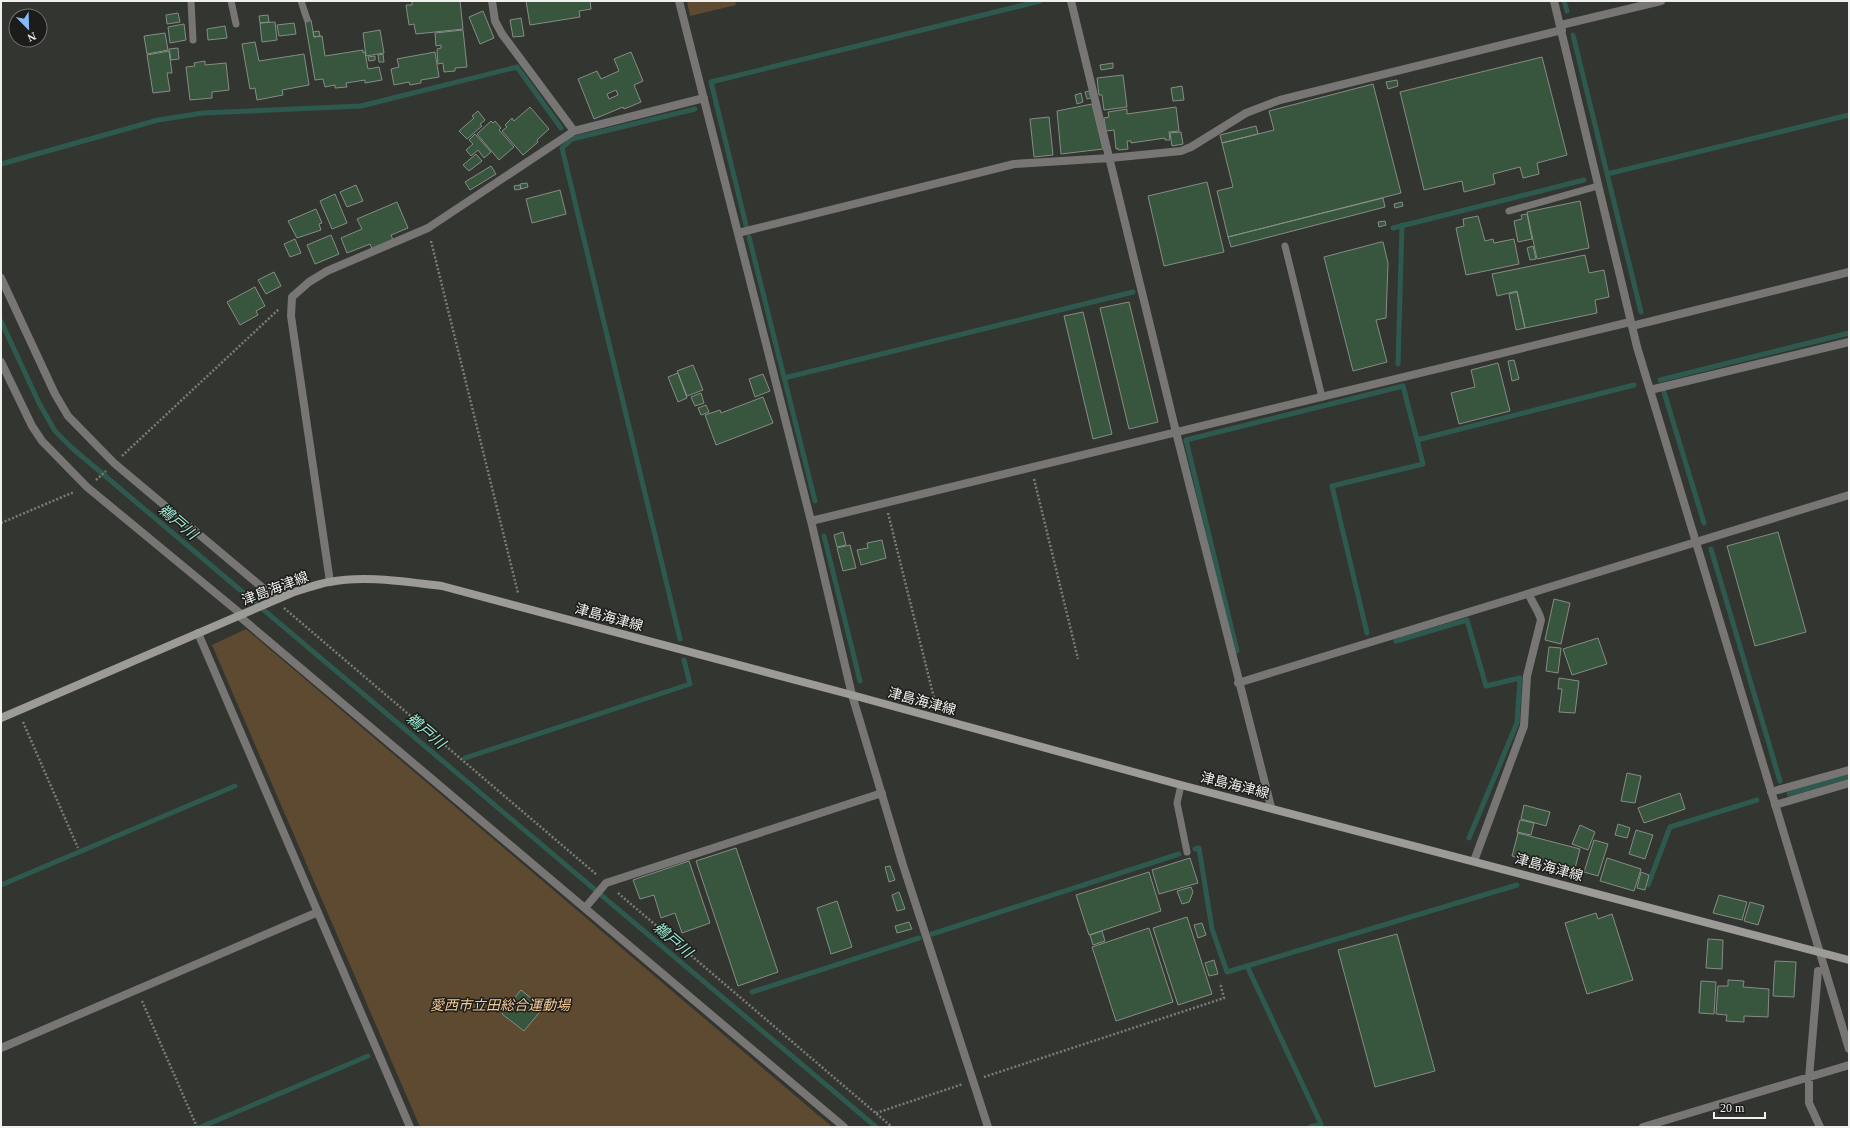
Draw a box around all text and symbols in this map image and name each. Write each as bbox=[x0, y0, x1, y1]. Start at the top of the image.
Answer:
north arrow bbox=[8, 8, 48, 48]
text: N bbox=[26, 30, 38, 44]
water label: 鵜戸川 bbox=[156, 501, 202, 544]
street label: 津島海津線 bbox=[240, 569, 311, 608]
street label: 津島海津線 bbox=[573, 601, 645, 634]
street label: 津島海津線 bbox=[886, 685, 958, 718]
water label: 鵜戸川 bbox=[404, 710, 450, 753]
street label: 津島海津線 bbox=[1199, 770, 1271, 801]
street label: 津島海津線 bbox=[1513, 851, 1585, 884]
water label: 鵜戸川 bbox=[651, 919, 697, 962]
park label: 愛西市立田総合運動場 bbox=[430, 998, 572, 1013]
scale bar bbox=[1714, 1094, 1765, 1120]
text: 20 m bbox=[1720, 1101, 1745, 1115]

